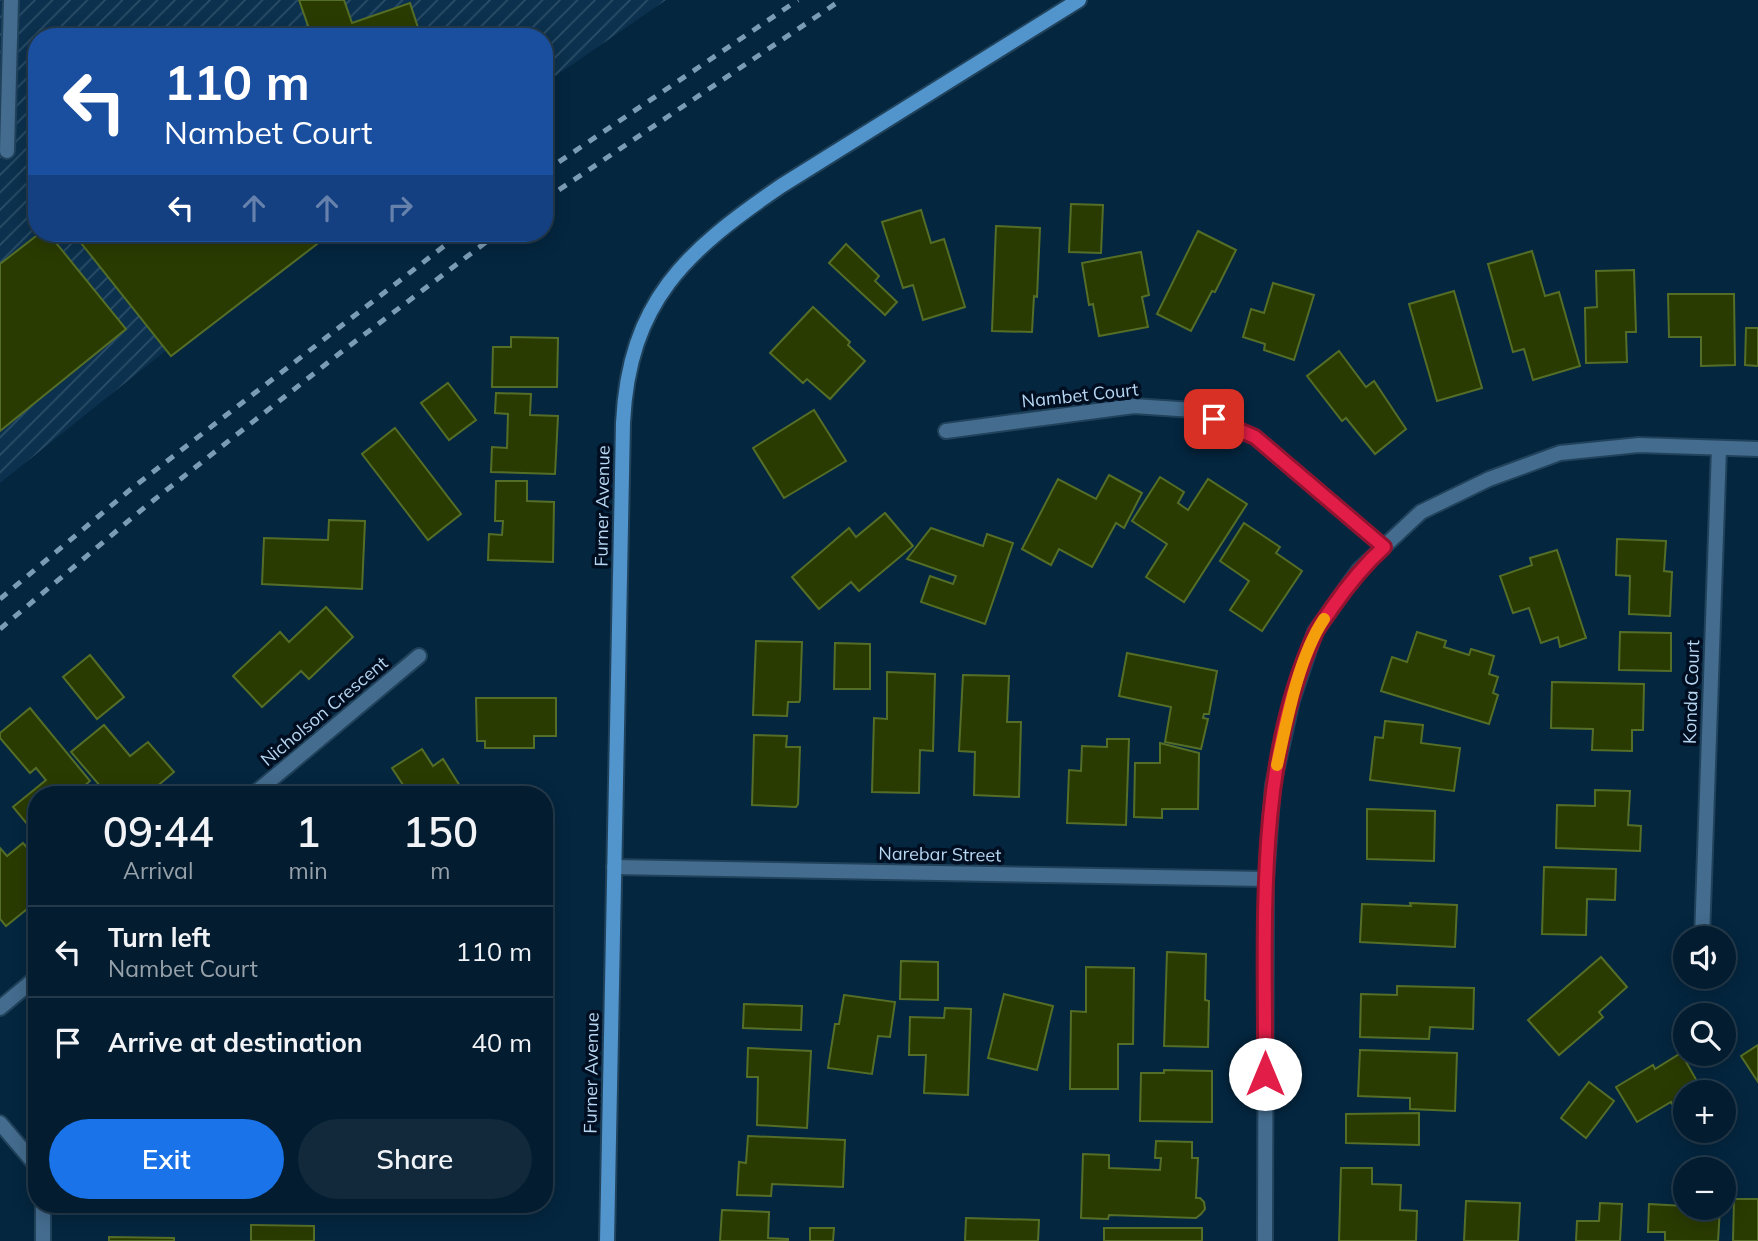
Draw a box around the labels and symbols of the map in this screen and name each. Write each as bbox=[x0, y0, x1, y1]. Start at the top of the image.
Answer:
street label: Nambet Court bbox=[1020, 377, 1140, 413]
pin bbox=[1184, 389, 1244, 449]
street label: Furner Avenue bbox=[589, 445, 615, 567]
street label: Konda Court bbox=[1678, 640, 1704, 744]
street label: Nicholson Crescent bbox=[256, 651, 392, 771]
street label: Narebar Street bbox=[878, 841, 1002, 867]
street label: Furner Avenue bbox=[578, 1012, 604, 1134]
position arrow bbox=[1228, 1037, 1302, 1111]

